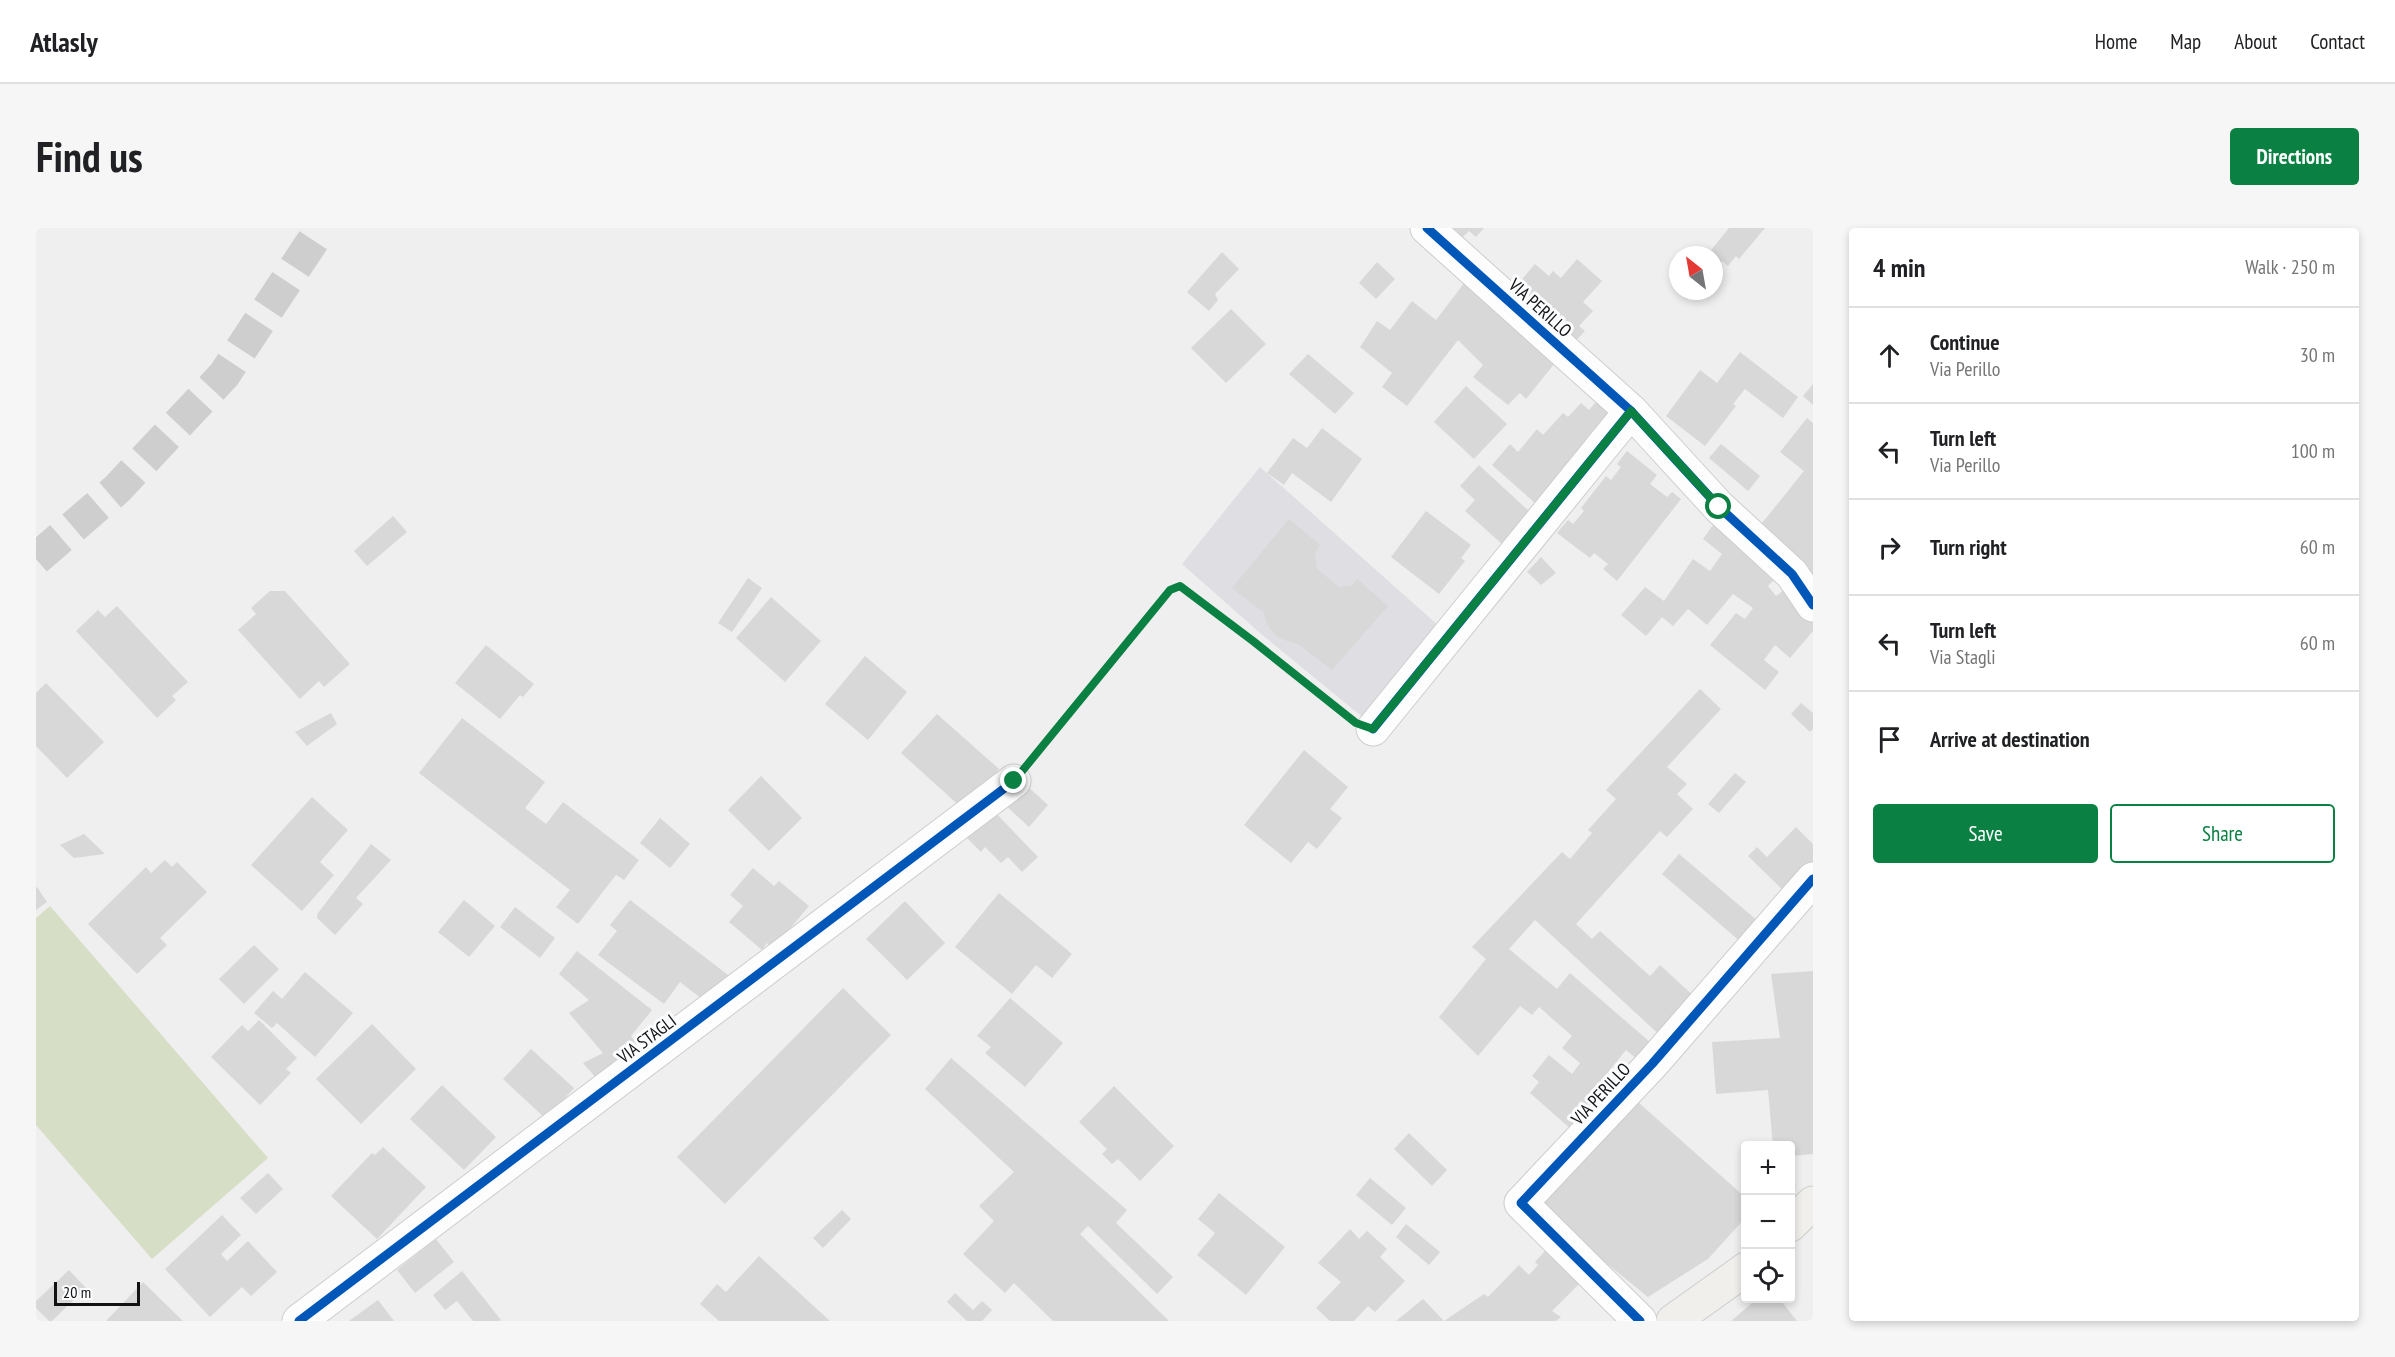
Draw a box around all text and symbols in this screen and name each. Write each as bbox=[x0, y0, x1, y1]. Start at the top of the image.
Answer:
text: Atlasly bbox=[30, 23, 98, 60]
text: Home bbox=[2095, 28, 2137, 55]
text: Map bbox=[2170, 28, 2201, 55]
text: About bbox=[2234, 28, 2277, 55]
text: Contact bbox=[2310, 28, 2365, 55]
button: Directions bbox=[2230, 128, 2359, 185]
text: Find us bbox=[36, 129, 143, 184]
north arrow bbox=[1669, 246, 1723, 300]
text: 4 min bbox=[1873, 251, 1926, 284]
text: Walk · 250 m bbox=[2245, 254, 2335, 280]
street label: VIA PERILLO bbox=[1503, 273, 1577, 342]
text: Continue bbox=[1930, 328, 2000, 356]
icon: ahead bbox=[1873, 339, 1906, 372]
text: 30 m bbox=[2300, 342, 2335, 368]
text: Via Perillo bbox=[1930, 356, 2000, 382]
text: Turn left bbox=[1930, 424, 1996, 452]
icon: left bbox=[1873, 435, 1906, 468]
text: 100 m bbox=[2291, 438, 2335, 464]
text: Via Perillo bbox=[1930, 452, 2000, 478]
route start bbox=[1705, 493, 1731, 519]
icon: right bbox=[1873, 531, 1906, 564]
text: Turn right bbox=[1930, 533, 2007, 561]
text: 60 m bbox=[2300, 534, 2335, 560]
text: Turn left bbox=[1930, 616, 1996, 644]
icon: left bbox=[1873, 627, 1906, 660]
text: 60 m bbox=[2300, 630, 2335, 656]
text: Via Stagli bbox=[1930, 644, 1996, 670]
icon: arrive bbox=[1873, 723, 1906, 756]
text: Arrive at destination bbox=[1930, 725, 2090, 753]
route end bbox=[1000, 767, 1026, 793]
button: Save bbox=[1873, 804, 2098, 863]
button: Share bbox=[2110, 804, 2335, 863]
street label: VIA STAGLI bbox=[612, 1009, 681, 1069]
street label: VIA PERILLO bbox=[1565, 1058, 1635, 1130]
map controls bbox=[1741, 1141, 1795, 1303]
button: + bbox=[1741, 1141, 1795, 1195]
button: − bbox=[1741, 1195, 1795, 1249]
button: locate bbox=[1741, 1249, 1795, 1303]
scale bar bbox=[54, 1279, 140, 1306]
text: 20 m bbox=[63, 1282, 91, 1302]

